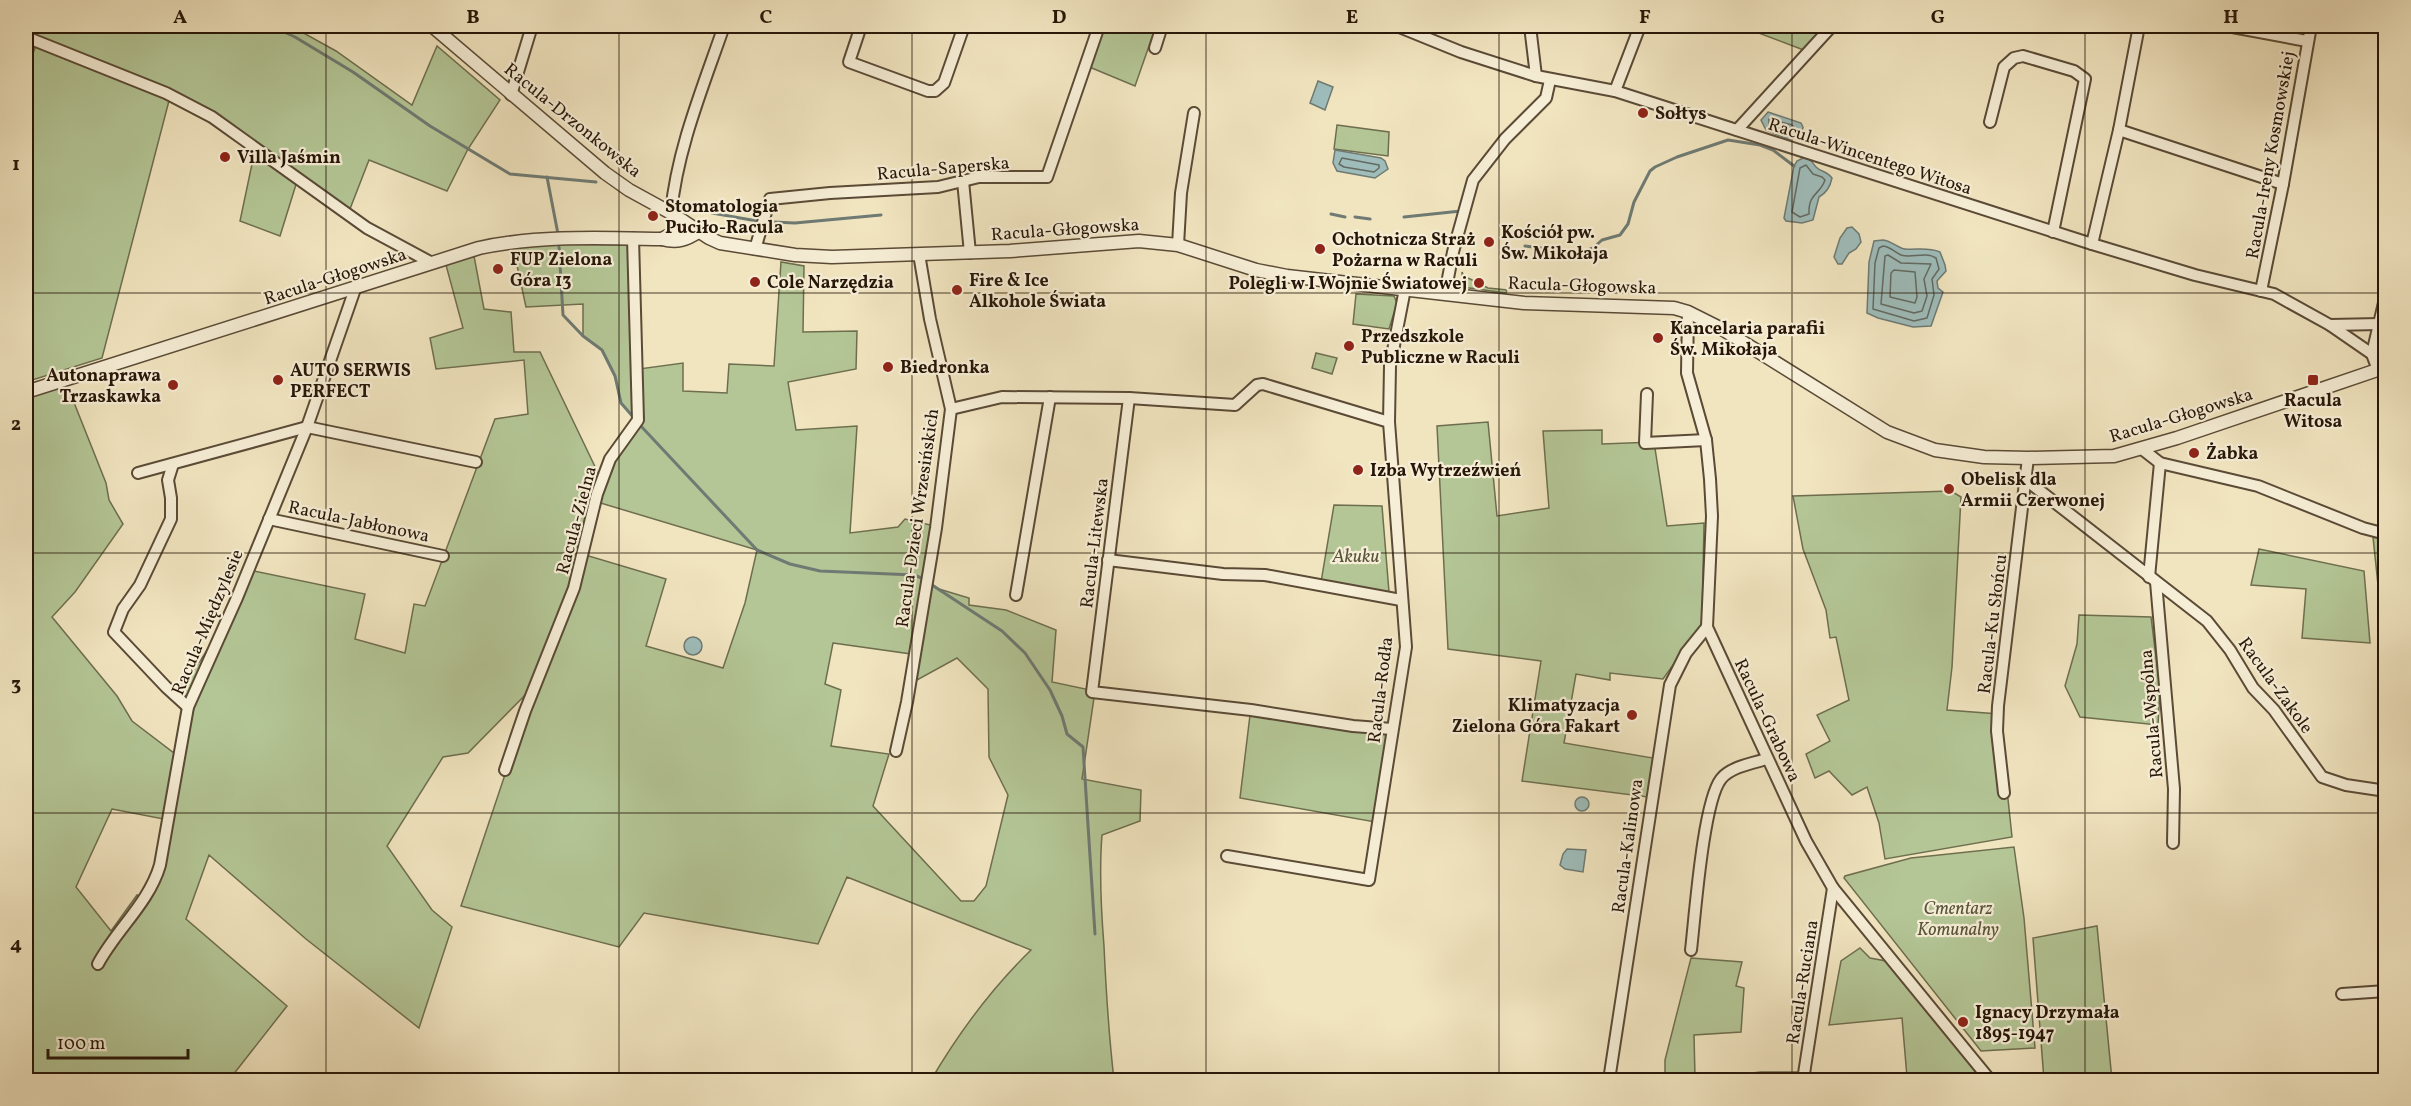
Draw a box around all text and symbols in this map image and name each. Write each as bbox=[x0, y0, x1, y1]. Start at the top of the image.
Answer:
text: A bbox=[173, 4, 187, 32]
text: B bbox=[466, 4, 480, 32]
text: C bbox=[760, 4, 773, 32]
text: D bbox=[1052, 4, 1066, 32]
text: E bbox=[1346, 4, 1358, 32]
text: F bbox=[1639, 4, 1651, 32]
text: G bbox=[1931, 4, 1945, 32]
text: H bbox=[2223, 4, 2239, 32]
street label: Racula-Ireny Kosmowskiej bbox=[2241, 49, 2302, 261]
street label: Racula-Drzonkowska bbox=[498, 58, 646, 184]
place label: Sołtys bbox=[1655, 102, 1707, 127]
marker: Sołtys bbox=[1636, 106, 1650, 120]
street label: Racula-Wincentego Witosa bbox=[1764, 113, 1975, 202]
place label: Villa Jaśmin bbox=[237, 146, 341, 171]
marker: Villa Jaśmin bbox=[218, 150, 232, 164]
text: 1 bbox=[12, 151, 20, 179]
street label: Racula-Saperska bbox=[876, 151, 1011, 188]
place label: Stomatologia Puciło-Racula bbox=[665, 195, 784, 241]
marker: Stomatologia Puciło-Racula bbox=[646, 209, 660, 223]
street label: Racula-Głogowska bbox=[990, 213, 1140, 248]
place label: Kościół pw. Św. Mikołaja bbox=[1501, 221, 1608, 267]
place label: Ochotnicza Straż Pożarna w Raculi bbox=[1332, 228, 1478, 274]
marker: Kościół pw. Św. Mikołaja bbox=[1482, 235, 1496, 249]
marker: Ochotnicza Straż Pożarna w Raculi bbox=[1313, 242, 1327, 256]
street label: Racula-Głogowska bbox=[261, 243, 410, 312]
place label: FUP Zielona Góra 13 bbox=[510, 248, 612, 294]
marker: FUP Zielona Góra 13 bbox=[491, 262, 505, 276]
place label: Fire & Ice Alkohole Świata bbox=[969, 269, 1106, 315]
place label: Cole Narzędzia bbox=[767, 271, 894, 296]
street label: Racula-Głogowska bbox=[1507, 271, 1657, 302]
place label: Polegli w I Wojnie Światowej bbox=[1228, 272, 1467, 297]
marker: Cole Narzędzia bbox=[748, 275, 762, 289]
marker: Polegli w I Wojnie Światowej bbox=[1472, 276, 1486, 290]
marker: Fire & Ice Alkohole Świata bbox=[950, 283, 964, 297]
place label: Kancelaria parafii Św. Mikołaja bbox=[1670, 317, 1825, 363]
place label: Przedszkole Publiczne w Raculi bbox=[1361, 325, 1520, 371]
marker: Kancelaria parafii Św. Mikołaja bbox=[1651, 331, 1665, 345]
marker: Przedszkole Publiczne w Raculi bbox=[1342, 339, 1356, 353]
place label: Biedronka bbox=[900, 356, 990, 381]
place label: AUTO SERWIS PERFECT bbox=[290, 359, 411, 405]
marker: Biedronka bbox=[881, 360, 895, 374]
place label: Autonaprawa Trzaskawka bbox=[46, 364, 161, 410]
marker: AUTO SERWIS PERFECT bbox=[271, 373, 285, 387]
marker: Racula Witosa bbox=[2306, 373, 2320, 387]
marker: Autonaprawa Trzaskawka bbox=[166, 378, 180, 392]
street label: Racula-Głogowska bbox=[2107, 383, 2256, 450]
place label: Racula Witosa bbox=[2284, 389, 2343, 435]
street label: Racula-Dzieci Wrzesińskich bbox=[891, 407, 946, 629]
text: 2 bbox=[11, 411, 21, 439]
place label: Żabka bbox=[2206, 442, 2258, 467]
marker: Żabka bbox=[2187, 446, 2201, 460]
place label: Izba Wytrzeźwień bbox=[1370, 459, 1521, 484]
street label: Racula-Zielna bbox=[551, 463, 604, 577]
marker: Izba Wytrzeźwień bbox=[1351, 463, 1365, 477]
place label: Obelisk dla Armii Czerwonej bbox=[1961, 468, 2105, 514]
street label: Racula-Litewska bbox=[1075, 477, 1116, 610]
marker: Obelisk dla Armii Czerwonej bbox=[1942, 482, 1956, 496]
street label: Racula-Jabłonowa bbox=[286, 495, 432, 550]
park label: Akuku bbox=[1332, 545, 1379, 570]
street label: Racula-Międzylesie bbox=[166, 546, 250, 699]
street label: Racula-Ku Słońcu bbox=[1973, 553, 2014, 695]
street label: Racula-Zakole bbox=[2231, 632, 2318, 739]
street label: Racula-Rodła bbox=[1363, 636, 1400, 745]
street label: Racula-Wspólna bbox=[2134, 648, 2171, 779]
street label: Racula-Grabowa bbox=[1727, 655, 1806, 786]
text: 3 bbox=[11, 671, 21, 699]
place label: Klimatyzacja Zielona Góra Fakart bbox=[1452, 694, 1620, 740]
marker: Klimatyzacja Zielona Góra Fakart bbox=[1625, 708, 1639, 722]
street label: Racula-Kalinowa bbox=[1607, 777, 1650, 915]
park label: Cmentarz Komunalny bbox=[1917, 897, 1999, 943]
street label: Racula-Ruciana bbox=[1781, 918, 1826, 1046]
text: 4 bbox=[10, 931, 22, 959]
place label: Ignacy Drzymała 1895-1947 bbox=[1975, 1001, 2120, 1047]
marker: Ignacy Drzymała 1895-1947 bbox=[1956, 1015, 1970, 1029]
scale bar bbox=[48, 1022, 188, 1060]
text: 100 m bbox=[57, 1032, 106, 1057]

